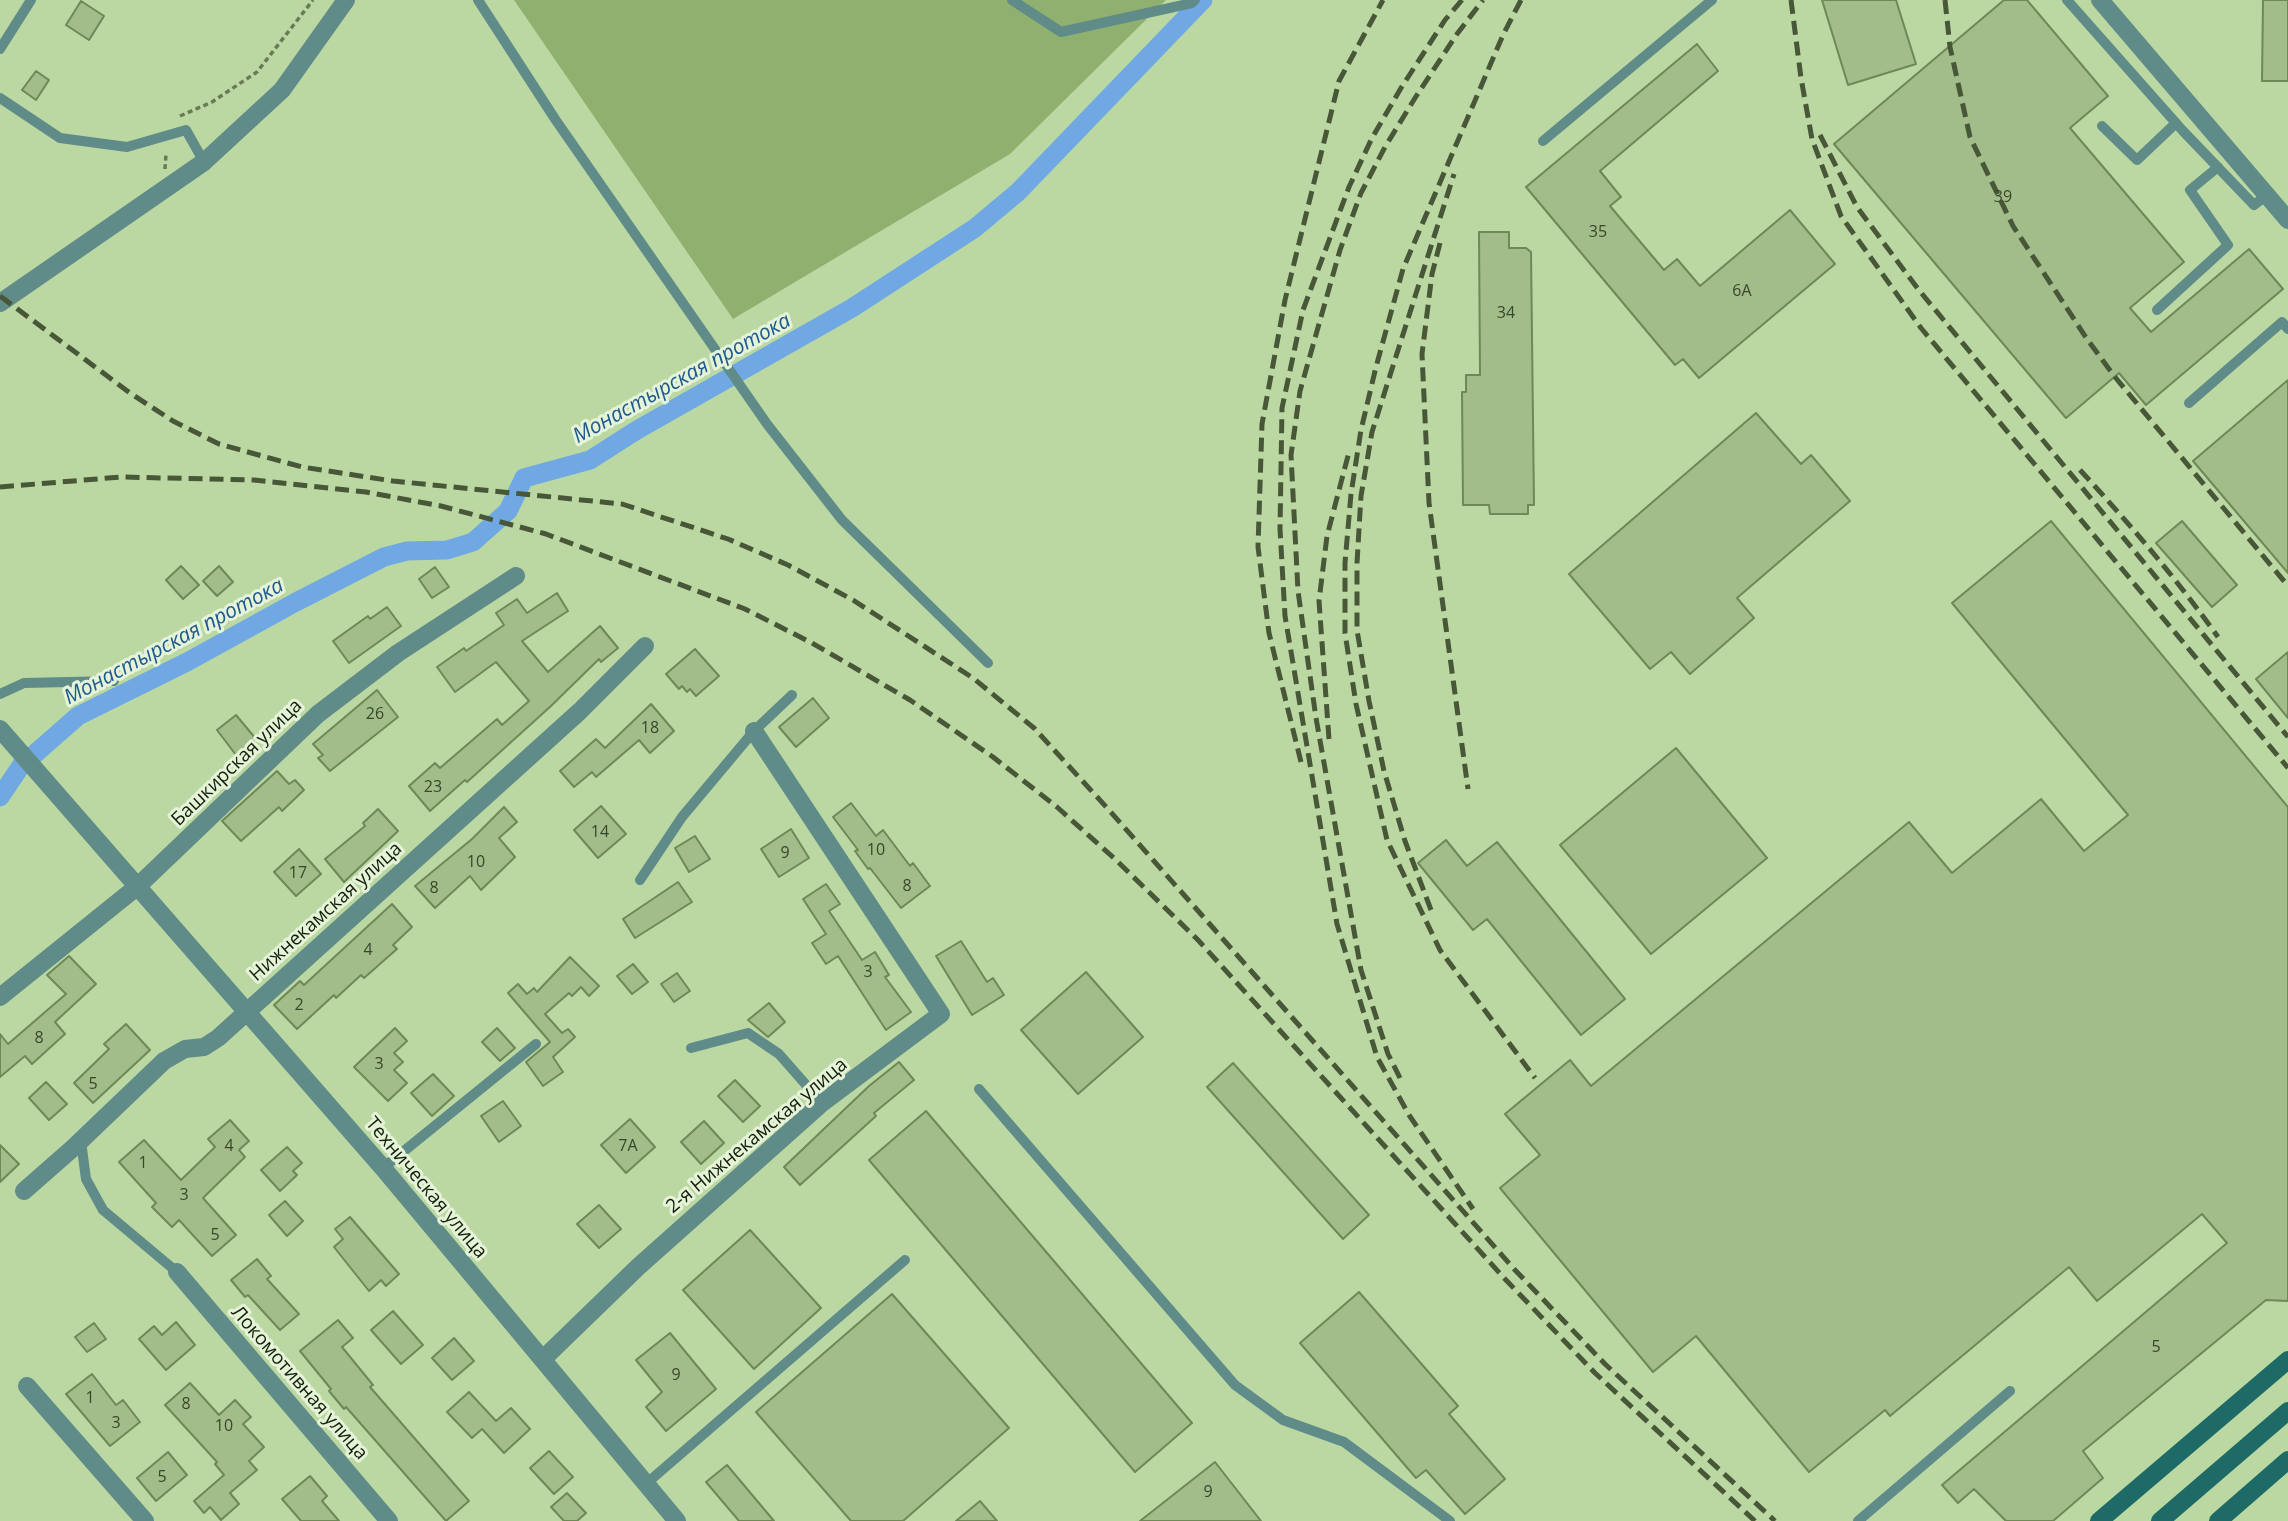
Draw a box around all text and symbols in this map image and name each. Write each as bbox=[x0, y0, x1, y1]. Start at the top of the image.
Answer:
house number: 39 bbox=[1994, 187, 2012, 207]
house number: 35 bbox=[1589, 222, 1607, 242]
house number: 6А bbox=[1732, 281, 1752, 301]
house number: 34 bbox=[1497, 303, 1515, 323]
water label: Монастырская протока bbox=[569, 309, 795, 449]
water label: Монастырская протока bbox=[60, 573, 288, 711]
street label: Башкирская улица bbox=[167, 695, 307, 831]
house number: 26 bbox=[366, 704, 384, 724]
house number: 18 bbox=[641, 718, 659, 738]
house number: 23 bbox=[424, 777, 442, 797]
house number: 14 bbox=[591, 822, 609, 842]
street label: Нижнекамская улица bbox=[245, 838, 407, 986]
house number: 10 bbox=[867, 840, 885, 860]
house number: 9 bbox=[780, 843, 790, 863]
house number: 10 bbox=[467, 852, 485, 872]
house number: 17 bbox=[289, 863, 307, 883]
house number: 8 bbox=[902, 876, 912, 896]
house number: 8 bbox=[429, 878, 439, 898]
house number: 4 bbox=[363, 940, 373, 960]
house number: 3 bbox=[863, 962, 873, 982]
house number: 2 bbox=[294, 995, 304, 1015]
house number: 8 bbox=[34, 1028, 44, 1048]
house number: 3 bbox=[374, 1054, 384, 1074]
street label: 2-я Нижнекамская улица bbox=[662, 1054, 852, 1218]
house number: 5 bbox=[88, 1074, 98, 1094]
street label: Техническая улица bbox=[360, 1113, 492, 1263]
house number: 4 bbox=[224, 1136, 234, 1156]
house number: 7А bbox=[618, 1136, 638, 1156]
house number: 1 bbox=[138, 1153, 148, 1173]
house number: 3 bbox=[179, 1185, 189, 1205]
house number: 5 bbox=[210, 1225, 220, 1245]
street label: Локомотивная улица bbox=[226, 1301, 372, 1465]
house number: 5 bbox=[2151, 1337, 2161, 1357]
house number: 9 bbox=[671, 1365, 681, 1385]
house number: 1 bbox=[85, 1388, 95, 1408]
house number: 8 bbox=[181, 1394, 191, 1414]
house number: 3 bbox=[111, 1413, 121, 1433]
house number: 10 bbox=[215, 1416, 233, 1436]
house number: 5 bbox=[157, 1467, 167, 1487]
house number: 9 bbox=[1203, 1482, 1213, 1502]

